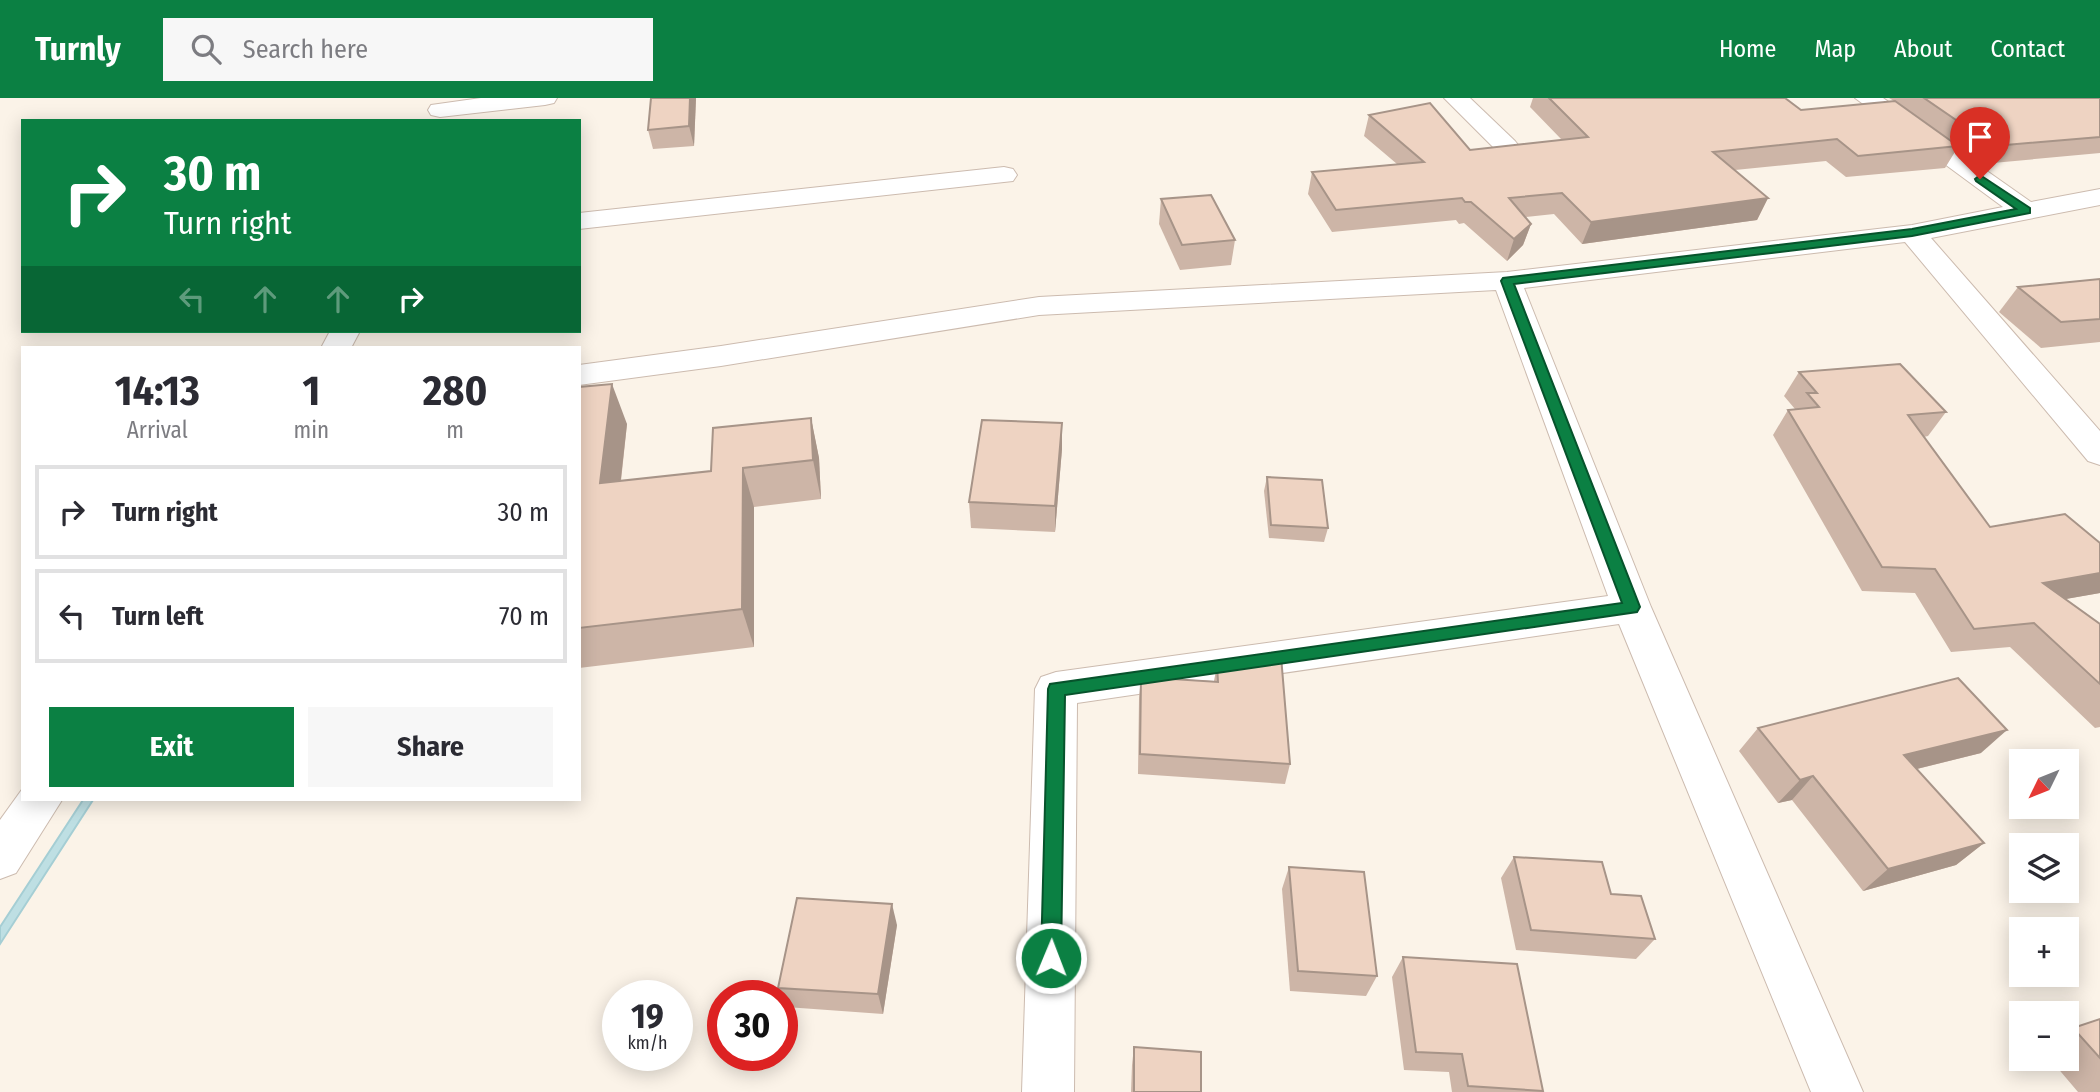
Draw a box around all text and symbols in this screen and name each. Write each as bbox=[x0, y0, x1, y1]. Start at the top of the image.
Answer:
search box bbox=[163, 18, 653, 81]
text: Turnly bbox=[35, 29, 121, 69]
icon: search bbox=[187, 30, 225, 68]
text: Search here bbox=[243, 34, 368, 65]
text: Home bbox=[1719, 35, 1776, 63]
text: Map bbox=[1814, 35, 1856, 63]
text: About bbox=[1894, 35, 1952, 63]
text: Contact bbox=[1990, 35, 2065, 63]
pin bbox=[1950, 107, 2010, 179]
icon: arrive bbox=[1961, 118, 1999, 156]
text: 30 m bbox=[164, 144, 262, 203]
icon: right bbox=[49, 147, 140, 238]
text: Turn right bbox=[164, 204, 291, 242]
icon: left bbox=[173, 280, 211, 318]
icon: ahead bbox=[246, 280, 284, 318]
icon: ahead bbox=[319, 280, 357, 318]
icon: right bbox=[392, 280, 430, 318]
text: 14:13 bbox=[115, 366, 200, 416]
text: 1 bbox=[302, 366, 320, 416]
text: 280 bbox=[423, 366, 487, 416]
text: Arrival bbox=[127, 416, 188, 444]
text: min bbox=[294, 416, 329, 444]
text: m bbox=[446, 416, 464, 444]
icon: right bbox=[53, 493, 91, 531]
text: Turn right bbox=[112, 497, 218, 528]
text: 30 m bbox=[498, 497, 549, 528]
icon: left bbox=[53, 597, 91, 635]
text: Turn left bbox=[112, 601, 204, 632]
text: 70 m bbox=[499, 601, 549, 632]
button: Exit bbox=[49, 707, 294, 787]
button: Share bbox=[308, 707, 553, 787]
north arrow bbox=[2009, 749, 2079, 819]
map controls bbox=[2009, 749, 2079, 1071]
button: layers bbox=[2009, 833, 2079, 903]
button: + bbox=[2009, 917, 2079, 987]
position arrow bbox=[1014, 921, 1088, 995]
speed limit sign: 30 bbox=[707, 980, 798, 1071]
text: 19 bbox=[631, 995, 664, 1037]
button: − bbox=[2009, 1001, 2079, 1071]
text: km/h bbox=[627, 1032, 668, 1054]

